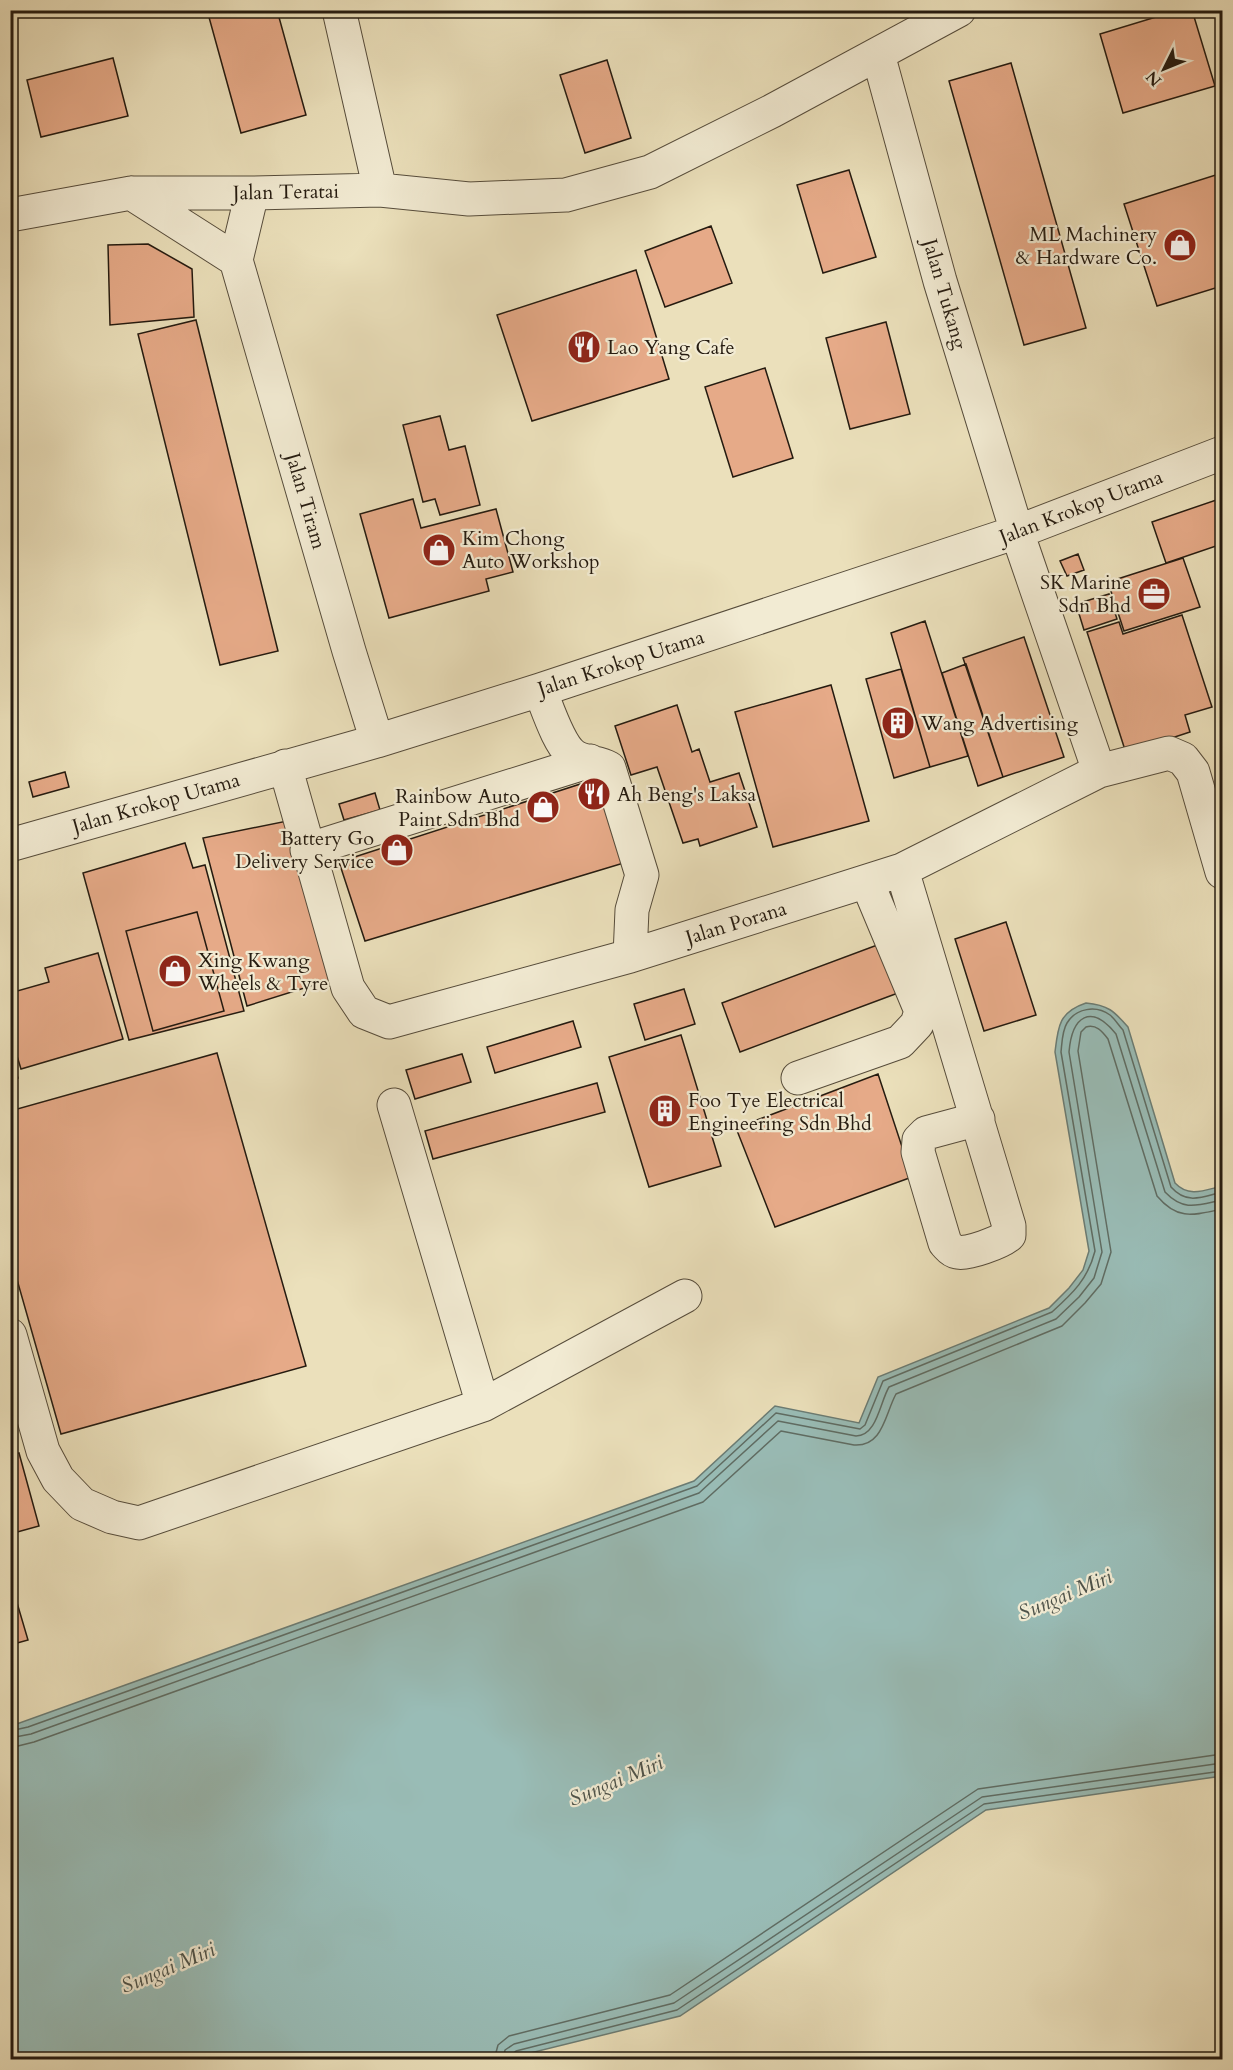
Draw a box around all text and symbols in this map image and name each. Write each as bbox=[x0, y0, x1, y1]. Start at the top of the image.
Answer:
north arrow bbox=[1134, 39, 1194, 99]
text: N bbox=[1141, 66, 1167, 91]
street label: Jalan Teratai bbox=[230, 178, 340, 206]
place label: ML Machinery & Hardware Co. bbox=[1016, 221, 1157, 271]
shop icon: ML Machinery & Hardware Co. bbox=[1162, 227, 1198, 263]
street label: Jalan Tukang bbox=[916, 233, 974, 353]
restaurant icon: Lao Yang Cafe bbox=[566, 329, 602, 365]
place label: Lao Yang Cafe bbox=[607, 334, 735, 361]
street label: Jalan Tiram bbox=[279, 447, 333, 552]
street label: Jalan Krokop Utama bbox=[992, 463, 1167, 552]
place label: Kim Chong Auto Workshop bbox=[462, 525, 600, 575]
shop icon: Kim Chong Auto Workshop bbox=[421, 532, 457, 568]
place label: SK Marine Sdn Bhd bbox=[1040, 569, 1131, 619]
office icon: SK Marine Sdn Bhd bbox=[1136, 576, 1172, 612]
street label: Jalan Krokop Utama bbox=[532, 623, 708, 704]
building icon: Wang Advertising bbox=[880, 705, 916, 741]
place label: Wang Advertising bbox=[920, 710, 1079, 737]
street label: Jalan Krokop Utama bbox=[66, 766, 243, 841]
restaurant icon: Ah Beng's Laksa bbox=[576, 776, 612, 812]
place label: Ah Beng's Laksa bbox=[617, 781, 757, 808]
place label: Rainbow Auto Paint Sdn Bhd bbox=[395, 783, 520, 833]
shop icon: Rainbow Auto Paint Sdn Bhd bbox=[525, 789, 561, 825]
place label: Battery Go Delivery Service bbox=[235, 825, 374, 875]
shop icon: Battery Go Delivery Service bbox=[379, 832, 415, 868]
street label: Jalan Porana bbox=[679, 895, 790, 952]
place label: Xing Kwang Wheels & Tyre bbox=[197, 947, 328, 997]
shop icon: Xing Kwang Wheels & Tyre bbox=[157, 953, 193, 989]
place label: Foo Tye Electrical Engineering Sdn Bhd bbox=[688, 1087, 872, 1137]
building icon: Foo Tye Electrical Engineering Sdn Bhd bbox=[647, 1093, 683, 1129]
water label: Sungai Miri bbox=[1013, 1562, 1117, 1628]
water label: Sungai Miri bbox=[564, 1748, 668, 1814]
water label: Sungai Miri bbox=[116, 1935, 220, 2001]

